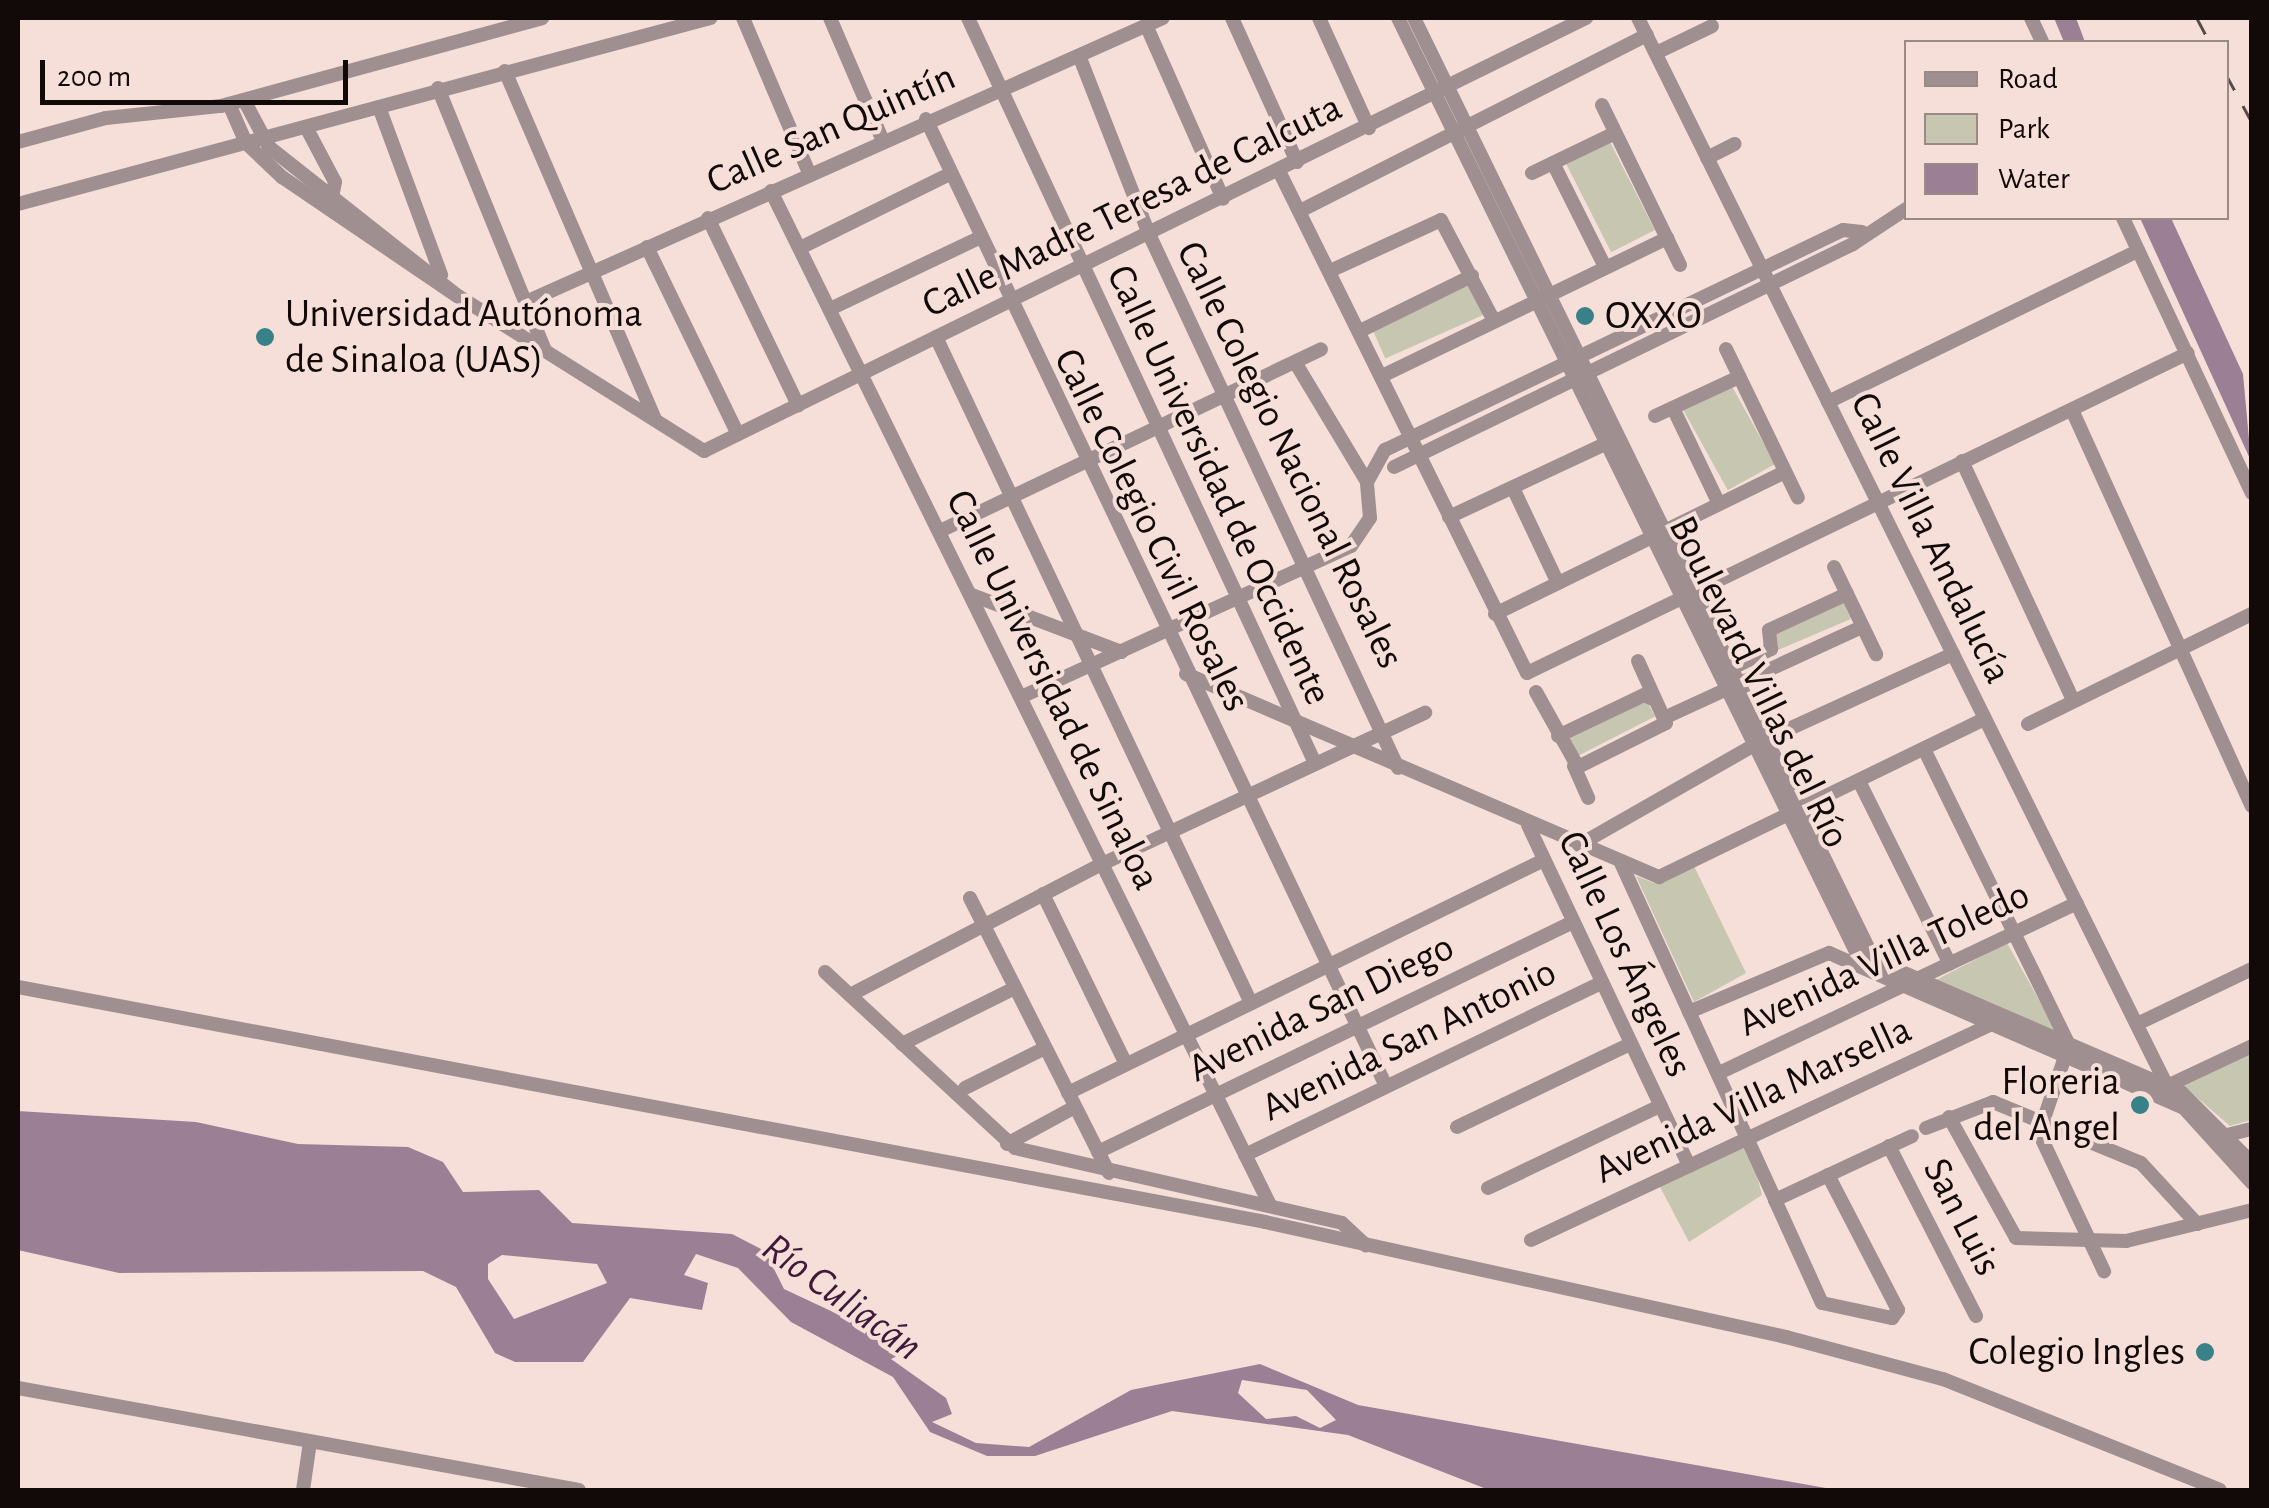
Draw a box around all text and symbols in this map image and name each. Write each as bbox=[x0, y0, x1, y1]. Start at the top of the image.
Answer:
scale bar bbox=[45, 40, 352, 102]
legend bbox=[1904, 40, 2229, 220]
street label: Calle San Quintín bbox=[699, 53, 963, 205]
text: 200 m bbox=[57, 62, 131, 92]
text: Road bbox=[1998, 64, 2058, 94]
street label: Calle Madre Teresa de Calcuta bbox=[914, 83, 1350, 329]
text: Park bbox=[1998, 114, 2050, 144]
text: Water bbox=[1998, 164, 2070, 194]
street label: Calle Colegio Nacional Rosales bbox=[1166, 234, 1414, 676]
street label: Calle Universidad de Occidente bbox=[1096, 258, 1342, 712]
place label: Universidad Autónoma de Sinaloa (UAS) bbox=[285, 290, 643, 384]
place label: OXXO bbox=[1605, 292, 1702, 340]
marker: OXXO bbox=[1574, 305, 1596, 327]
marker: Universidad Autónoma de Sinaloa (UAS) bbox=[254, 326, 276, 348]
street label: Calle Colegio Civil Rosales bbox=[1043, 341, 1261, 719]
street label: Calle Villa Andalucía bbox=[1840, 385, 2022, 691]
street label: Calle Universidad de Sinaloa bbox=[935, 482, 1171, 898]
street label: Boulevard Villas del Río bbox=[1658, 508, 1860, 856]
street label: Calle Los Ángeles bbox=[1547, 823, 1703, 1085]
street label: Avenida Villa Toledo bbox=[1731, 871, 2037, 1047]
street label: Avenida San Diego bbox=[1180, 923, 1462, 1093]
street label: Avenida San Antonio bbox=[1254, 948, 1564, 1132]
street label: Avenida Villa Marsella bbox=[1587, 1006, 1919, 1194]
place label: Floreria del Angel bbox=[1973, 1058, 2120, 1152]
marker: Floreria del Angel bbox=[2129, 1094, 2151, 1116]
street label: San Luis bbox=[1912, 1150, 2012, 1284]
water label: Río Culiacán bbox=[752, 1222, 932, 1372]
place label: Colegio Ingles bbox=[1968, 1328, 2185, 1376]
marker: Colegio Ingles bbox=[2194, 1341, 2216, 1363]

